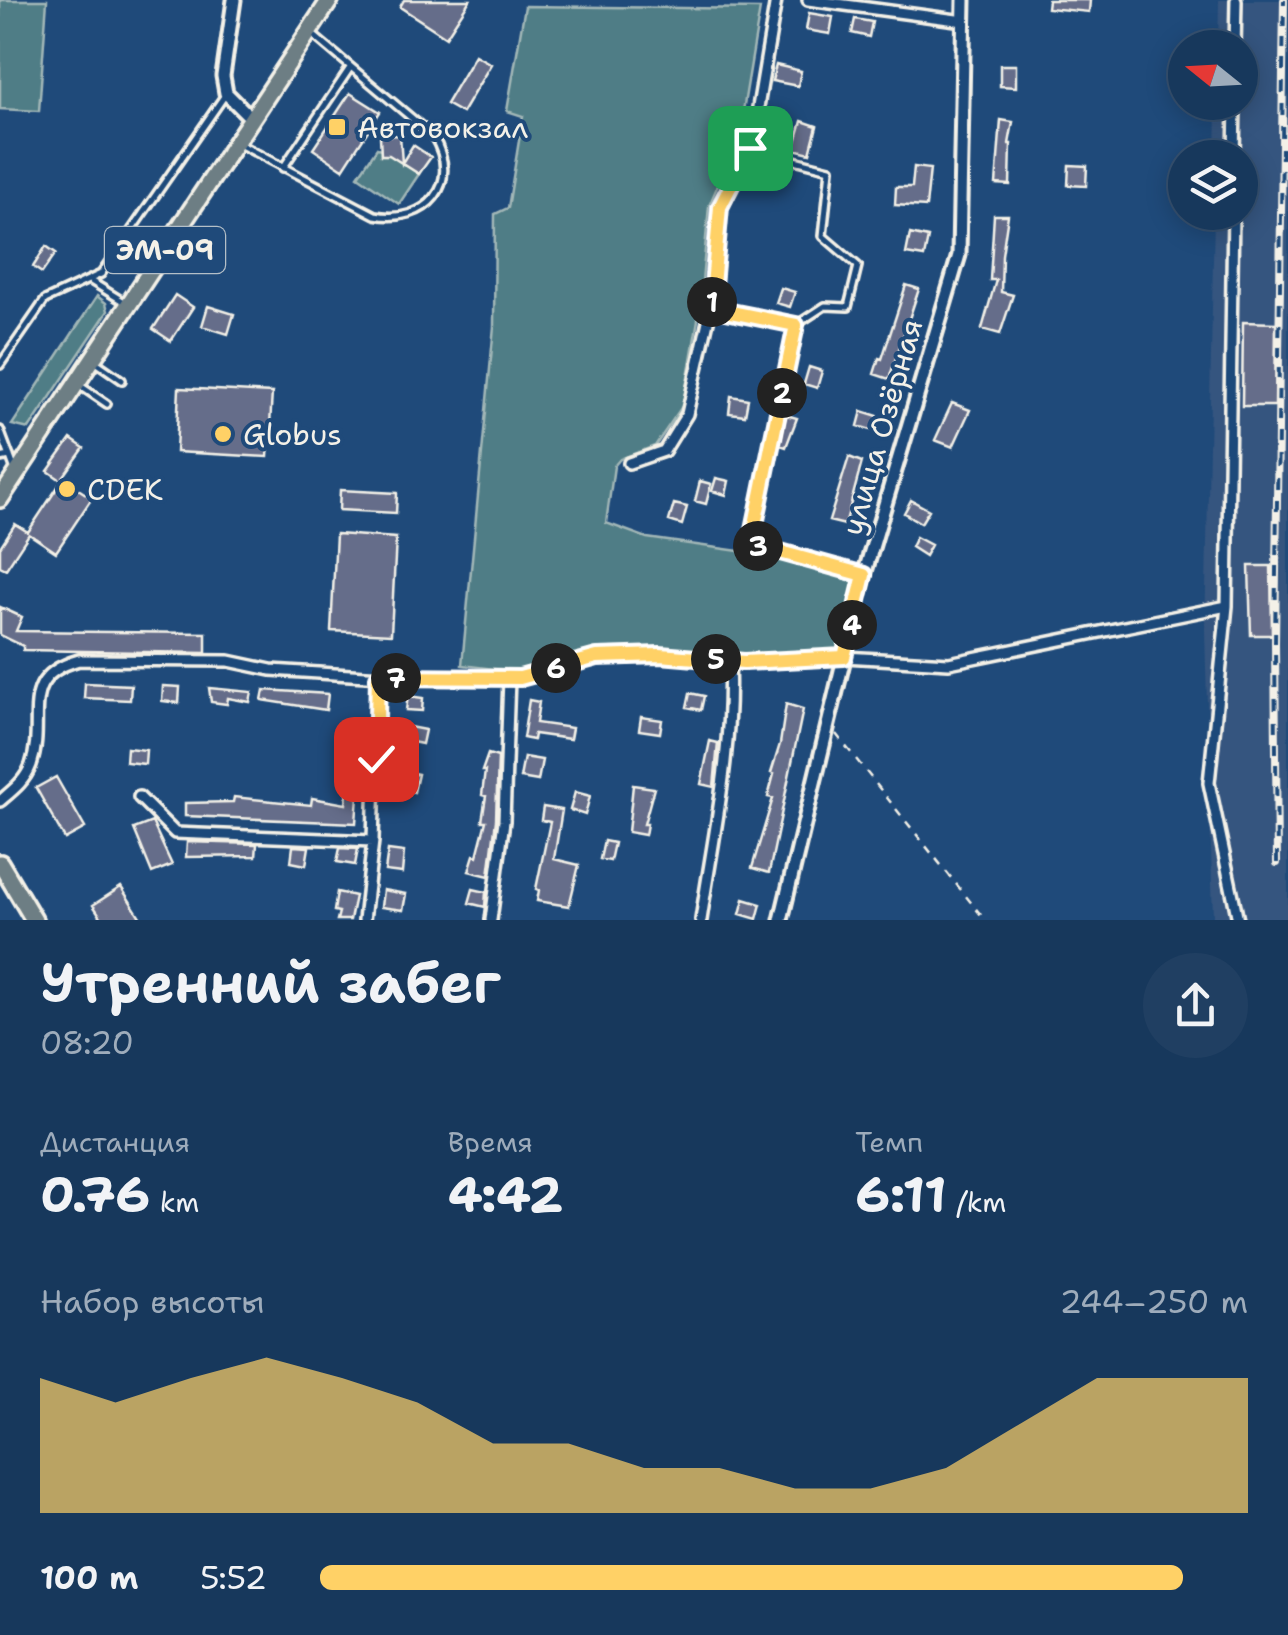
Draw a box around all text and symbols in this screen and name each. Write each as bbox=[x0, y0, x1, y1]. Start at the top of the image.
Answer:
north arrow bbox=[1168, 30, 1258, 120]
map controls bbox=[1168, 30, 1258, 230]
pin bbox=[708, 106, 793, 191]
place label: Автовокзал bbox=[357, 107, 528, 148]
marker: Автовокзал bbox=[326, 116, 348, 138]
icon: arrive bbox=[723, 121, 778, 176]
button: layers bbox=[1168, 140, 1258, 230]
road number: ЭМ-09 bbox=[105, 227, 225, 273]
pin: 1 bbox=[687, 277, 737, 327]
text: 1 bbox=[706, 283, 718, 321]
street label: улица Озёрная bbox=[832, 314, 932, 540]
pin: 2 bbox=[757, 368, 807, 418]
text: 2 bbox=[772, 374, 792, 412]
place label: Globus bbox=[243, 414, 342, 455]
marker: Globus bbox=[212, 423, 234, 445]
place label: CDEK bbox=[87, 469, 163, 510]
marker: CDEK bbox=[56, 478, 78, 500]
pin: 3 bbox=[733, 521, 783, 571]
text: 3 bbox=[748, 527, 768, 565]
pin: 4 bbox=[827, 600, 877, 650]
text: 4 bbox=[842, 606, 862, 644]
pin: 5 bbox=[691, 634, 741, 684]
text: 5 bbox=[707, 640, 725, 678]
pin: 6 bbox=[531, 643, 581, 693]
text: 6 bbox=[546, 649, 566, 687]
pin: 7 bbox=[371, 653, 421, 703]
text: 7 bbox=[386, 659, 406, 697]
pin bbox=[334, 717, 419, 802]
icon: check bbox=[349, 732, 404, 787]
text: Утренний забег bbox=[40, 946, 501, 1020]
button: share bbox=[1143, 953, 1248, 1058]
text: 08:20 bbox=[40, 1021, 134, 1064]
text: Дистанция bbox=[40, 1123, 190, 1161]
text: Время bbox=[448, 1123, 533, 1161]
text: Темп bbox=[855, 1123, 923, 1161]
text: 0.76 bbox=[40, 1161, 150, 1228]
text: 4:42 bbox=[448, 1161, 563, 1228]
text: 6:11 bbox=[855, 1161, 947, 1228]
text: km bbox=[150, 1183, 199, 1221]
text: /km bbox=[947, 1183, 1006, 1221]
text: Набор высоты bbox=[40, 1280, 265, 1323]
text: 244–250 m bbox=[1059, 1280, 1248, 1323]
text: 100 m bbox=[40, 1556, 139, 1599]
text: 5:52 bbox=[200, 1556, 267, 1599]

